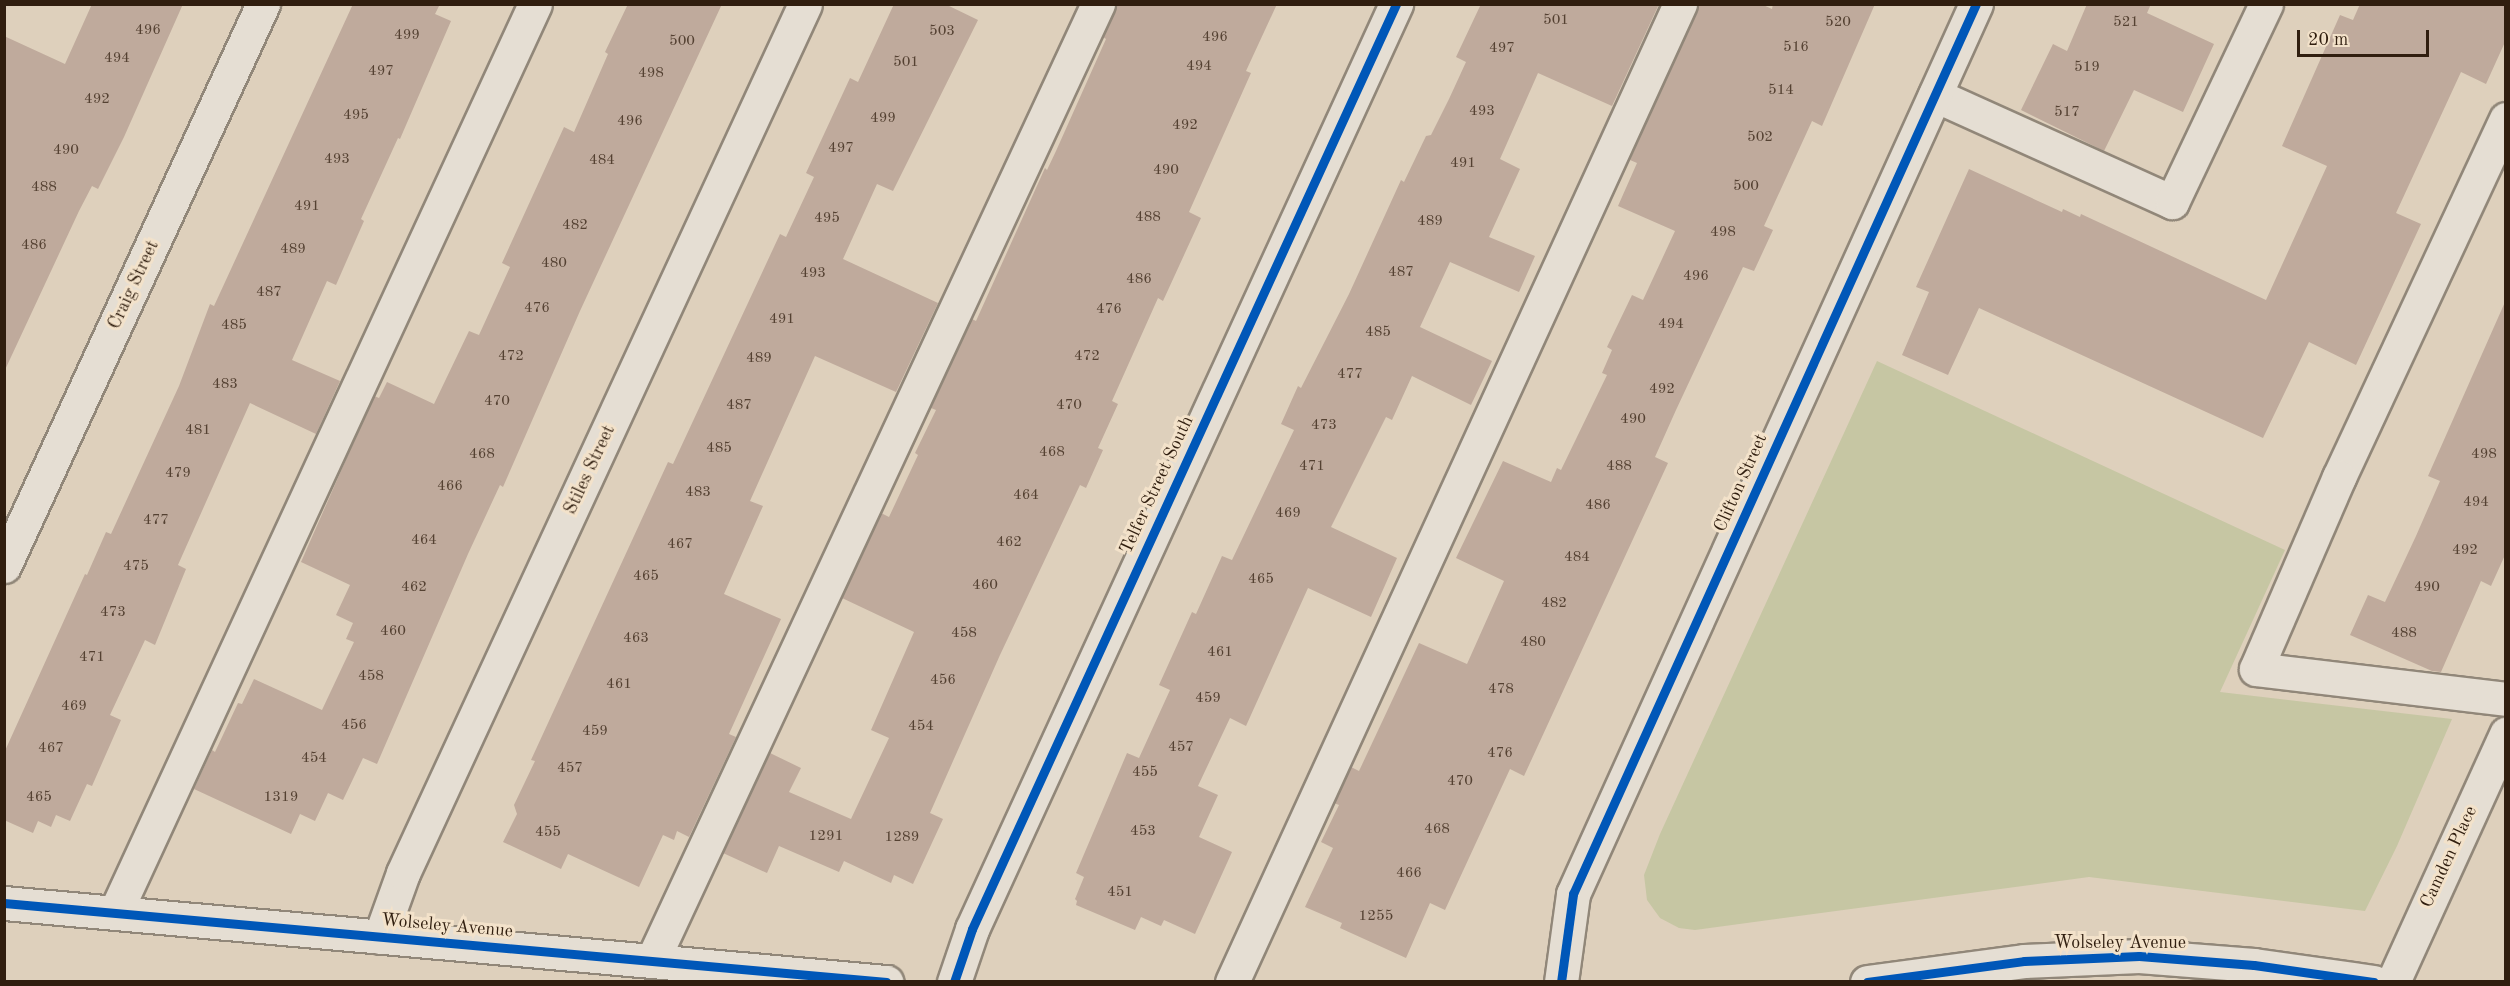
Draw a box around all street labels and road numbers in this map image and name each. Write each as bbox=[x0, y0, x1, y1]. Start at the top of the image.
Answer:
street label: Craig Street bbox=[104, 237, 164, 333]
street label: Telfer Street South bbox=[1116, 412, 1198, 558]
street label: Stiles Street bbox=[560, 422, 620, 518]
street label: Clifton Street bbox=[1710, 430, 1772, 536]
street label: Camden Place bbox=[2416, 803, 2482, 911]
street label: Wolseley Avenue bbox=[380, 909, 514, 943]
street label: Wolseley Avenue bbox=[2054, 932, 2186, 954]

